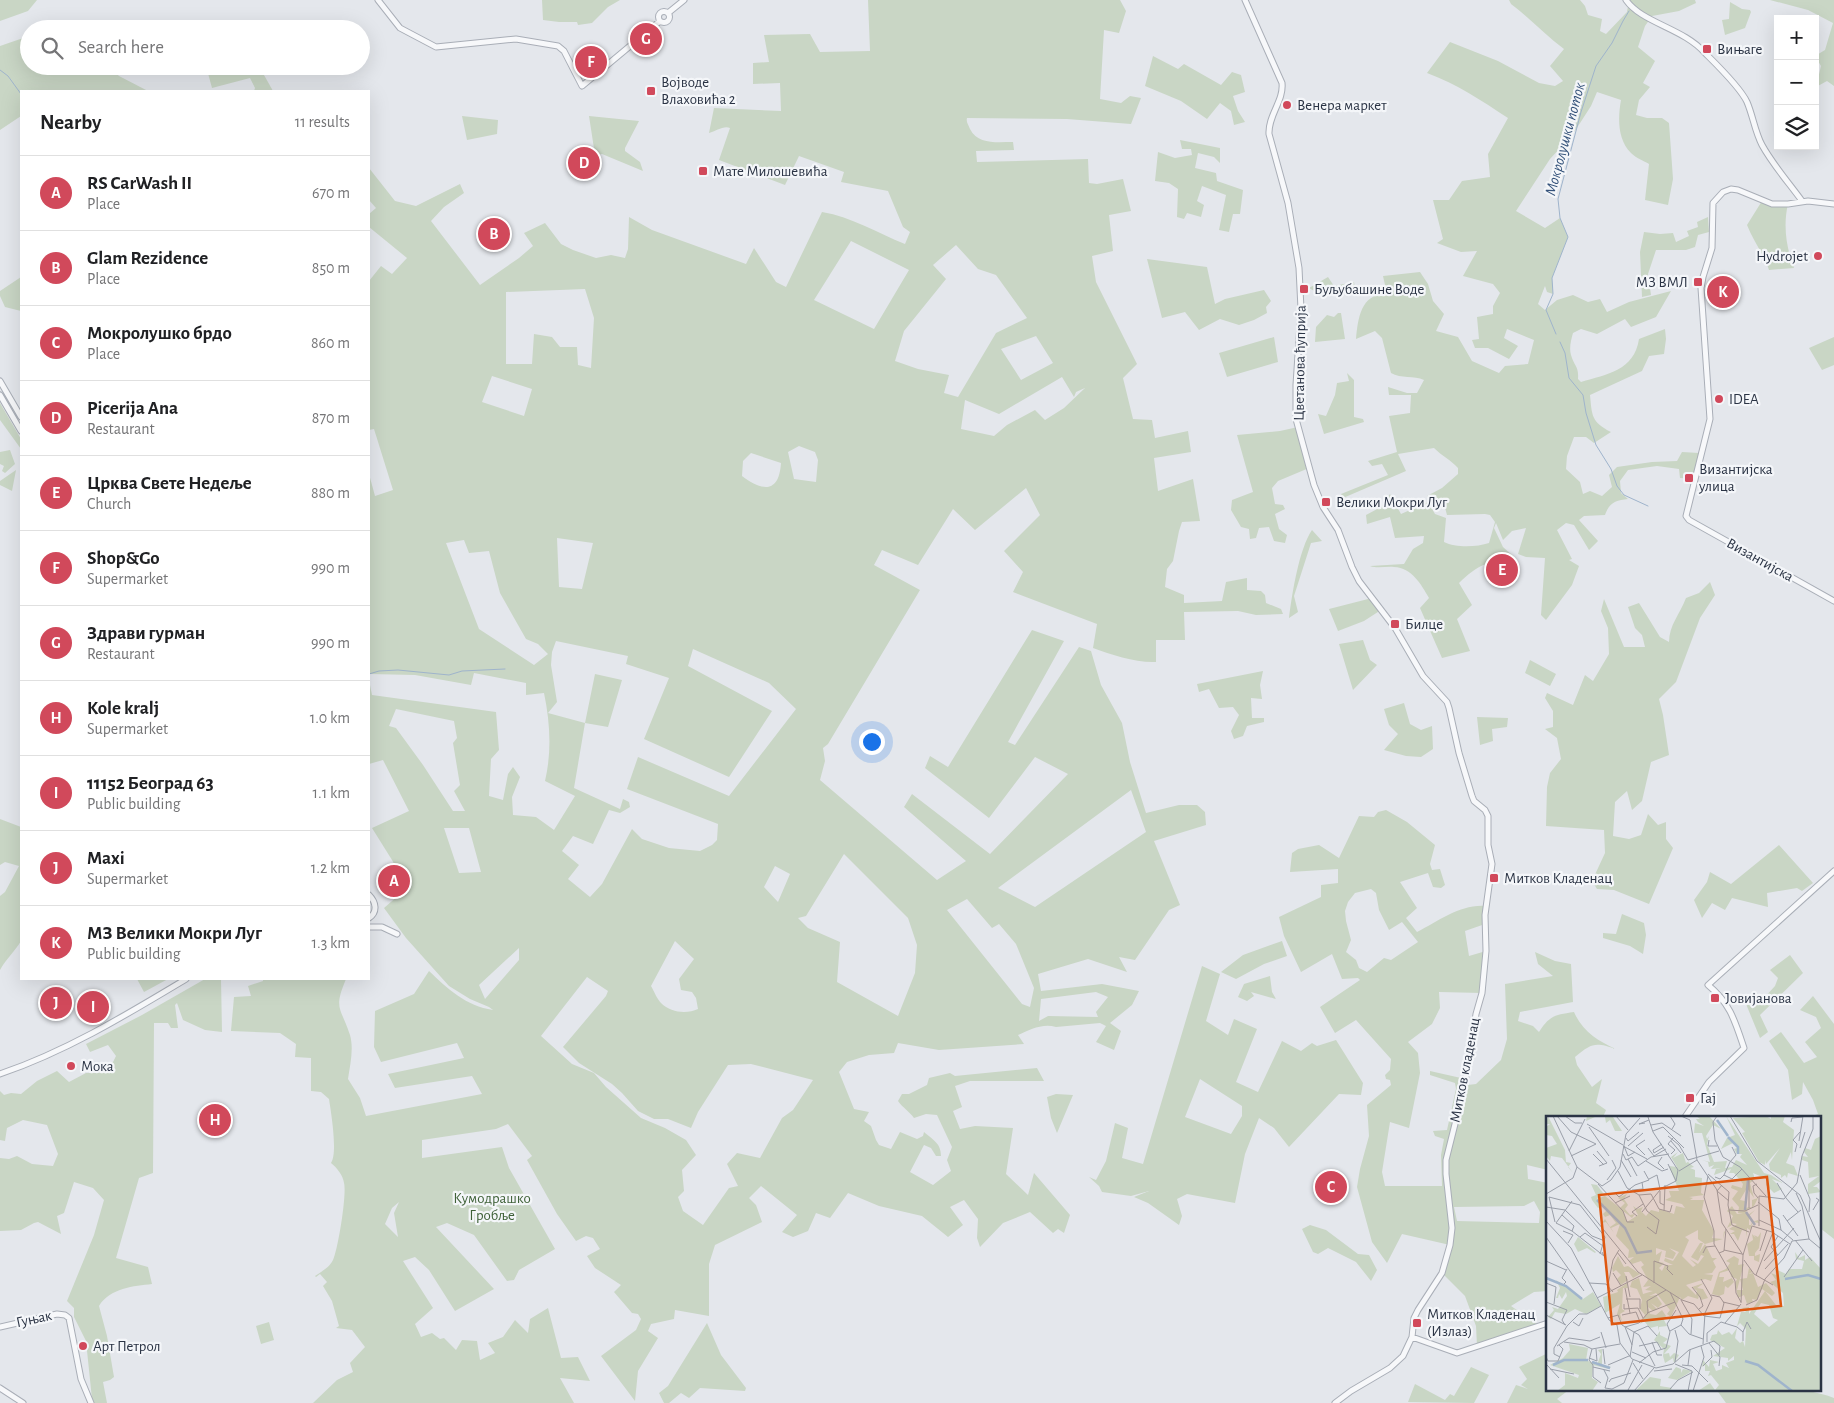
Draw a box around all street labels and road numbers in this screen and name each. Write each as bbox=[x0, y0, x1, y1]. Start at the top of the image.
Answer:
street label: Цветанова ћуприја bbox=[1291, 305, 1309, 421]
street label: Византијска bbox=[1724, 536, 1796, 584]
street label: Митков кладенац bbox=[1447, 1016, 1483, 1124]
street label: Гуњак bbox=[15, 1308, 53, 1330]

